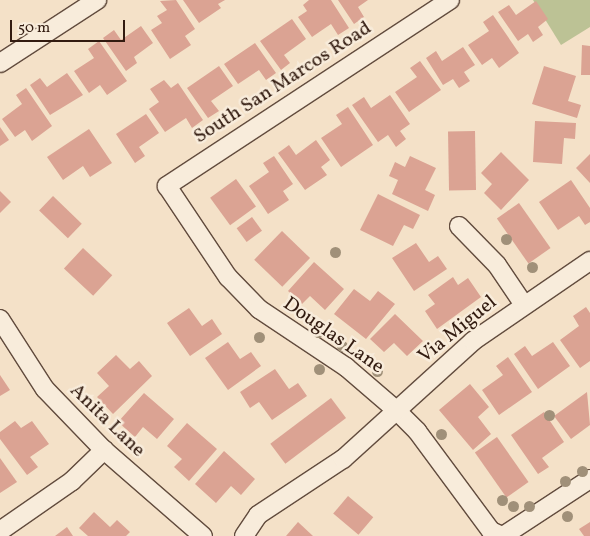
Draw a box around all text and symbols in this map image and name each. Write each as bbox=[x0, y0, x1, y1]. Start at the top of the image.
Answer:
scale bar bbox=[12, 10, 128, 42]
street label: South San Marcos Road bbox=[190, 17, 376, 149]
text: 50 m bbox=[18, 18, 50, 39]
street label: Via Miguel bbox=[414, 291, 502, 369]
street label: Douglas Lane bbox=[278, 292, 388, 380]
street label: Anita Lane bbox=[64, 379, 150, 463]

